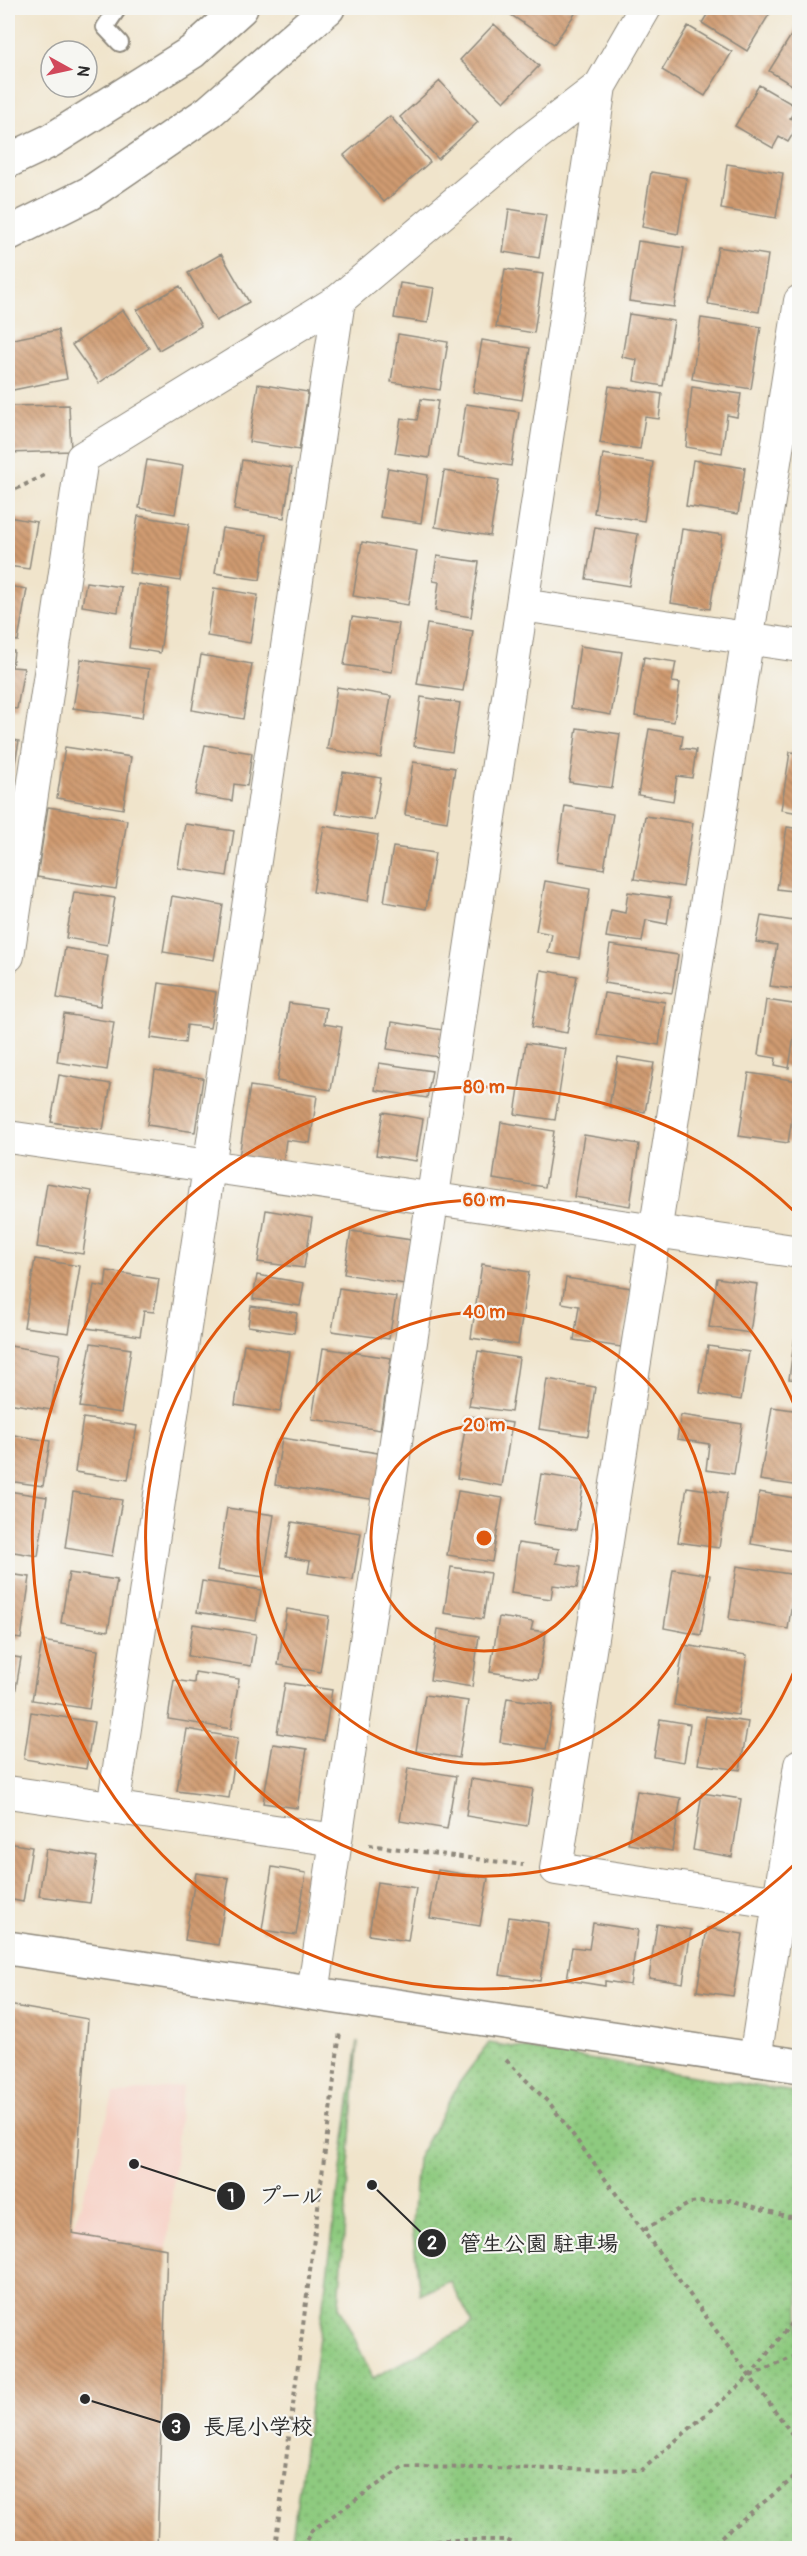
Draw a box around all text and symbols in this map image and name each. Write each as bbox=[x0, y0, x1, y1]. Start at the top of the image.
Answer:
north arrow bbox=[39, 39, 99, 99]
text: N bbox=[72, 64, 94, 78]
text: 80 m bbox=[463, 1076, 505, 1099]
text: 60 m bbox=[463, 1189, 505, 1212]
text: 40 m bbox=[463, 1301, 505, 1324]
text: 20 m bbox=[463, 1414, 505, 1437]
centre of rings bbox=[474, 1528, 494, 1548]
callout: プール bbox=[216, 2176, 335, 2216]
text: プール bbox=[259, 2182, 323, 2210]
text: 1 bbox=[227, 2185, 235, 2208]
callout: 管生公園 駐車場 bbox=[417, 2223, 630, 2263]
text: 管生公園 駐車場 bbox=[460, 2230, 618, 2258]
text: 2 bbox=[427, 2232, 437, 2255]
callout: 長尾小学校 bbox=[161, 2407, 325, 2447]
text: 長尾小学校 bbox=[203, 2413, 313, 2441]
text: 3 bbox=[171, 2416, 181, 2439]

